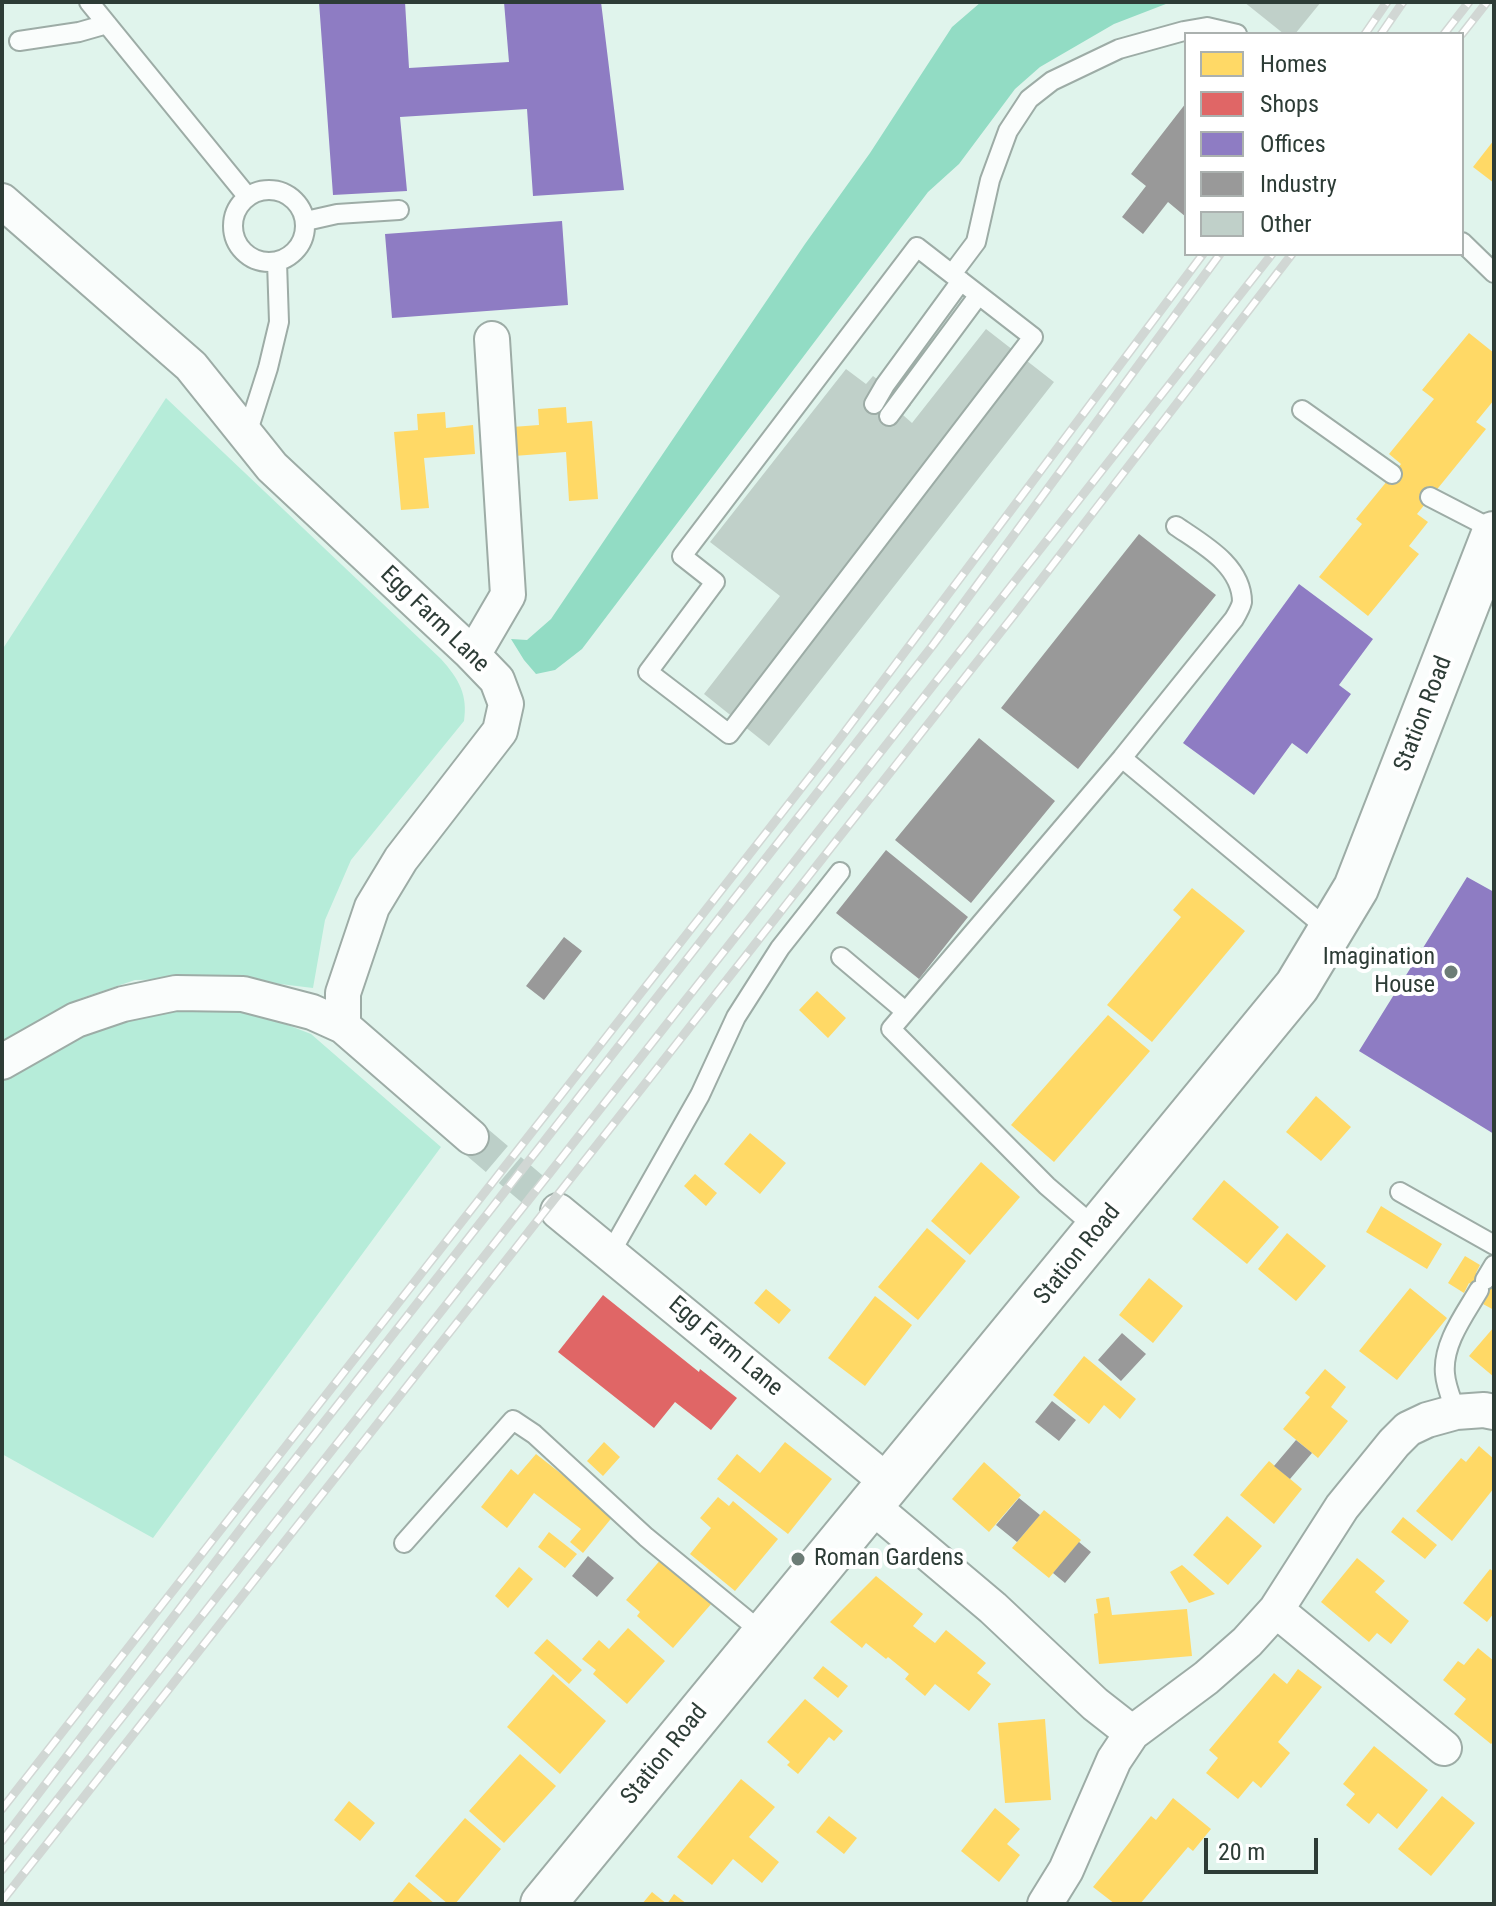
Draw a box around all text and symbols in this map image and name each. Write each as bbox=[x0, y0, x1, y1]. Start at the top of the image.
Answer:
legend bbox=[1184, 32, 1464, 256]
text: Homes bbox=[1260, 50, 1327, 78]
text: Shops bbox=[1260, 90, 1319, 118]
text: Offices bbox=[1260, 130, 1326, 158]
text: Industry bbox=[1260, 170, 1337, 198]
text: Other bbox=[1260, 210, 1312, 238]
street label: Egg Farm Lane bbox=[374, 561, 494, 679]
street label: Station Road bbox=[1389, 652, 1459, 776]
place label: Imagination House bbox=[1323, 944, 1435, 1000]
marker: Imagination House bbox=[1442, 963, 1460, 981]
street label: Station Road bbox=[1029, 1199, 1127, 1311]
street label: Egg Farm Lane bbox=[662, 1291, 788, 1403]
place label: Roman Gardens bbox=[814, 1545, 964, 1573]
marker: Roman Gardens bbox=[789, 1550, 807, 1568]
street label: Station Road bbox=[616, 1699, 714, 1811]
scale bar bbox=[1208, 1822, 1322, 1872]
text: 20 m bbox=[1218, 1838, 1265, 1866]

